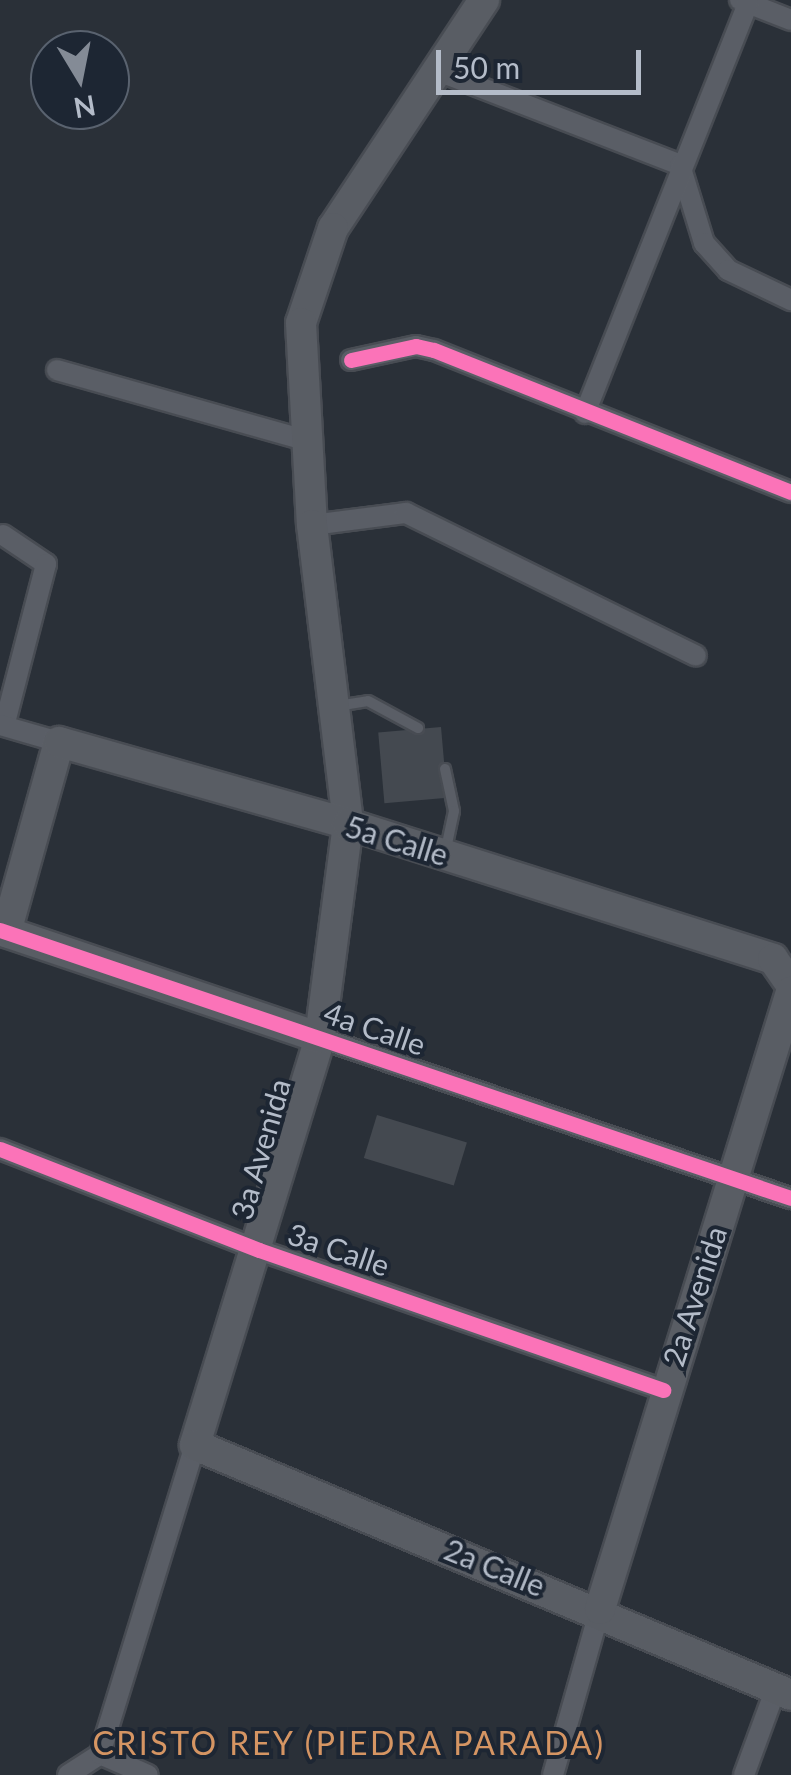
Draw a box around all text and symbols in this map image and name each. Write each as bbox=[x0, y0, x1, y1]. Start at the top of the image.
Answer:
north arrow bbox=[30, 30, 130, 130]
scale bar bbox=[441, 30, 646, 92]
text: 50 m bbox=[453, 49, 520, 85]
text: N bbox=[71, 89, 98, 126]
street label: 5a Calle bbox=[342, 807, 452, 873]
street label: 4a Calle bbox=[320, 994, 430, 1062]
street label: 3a Avenida bbox=[223, 1074, 297, 1224]
street label: 3a Calle bbox=[284, 1215, 394, 1283]
street label: 2a Avenida bbox=[654, 1221, 734, 1371]
street label: 2a Calle bbox=[440, 1531, 550, 1603]
district label: CRISTO REY (PIEDRA PARADA) bbox=[91, 1724, 607, 1762]

